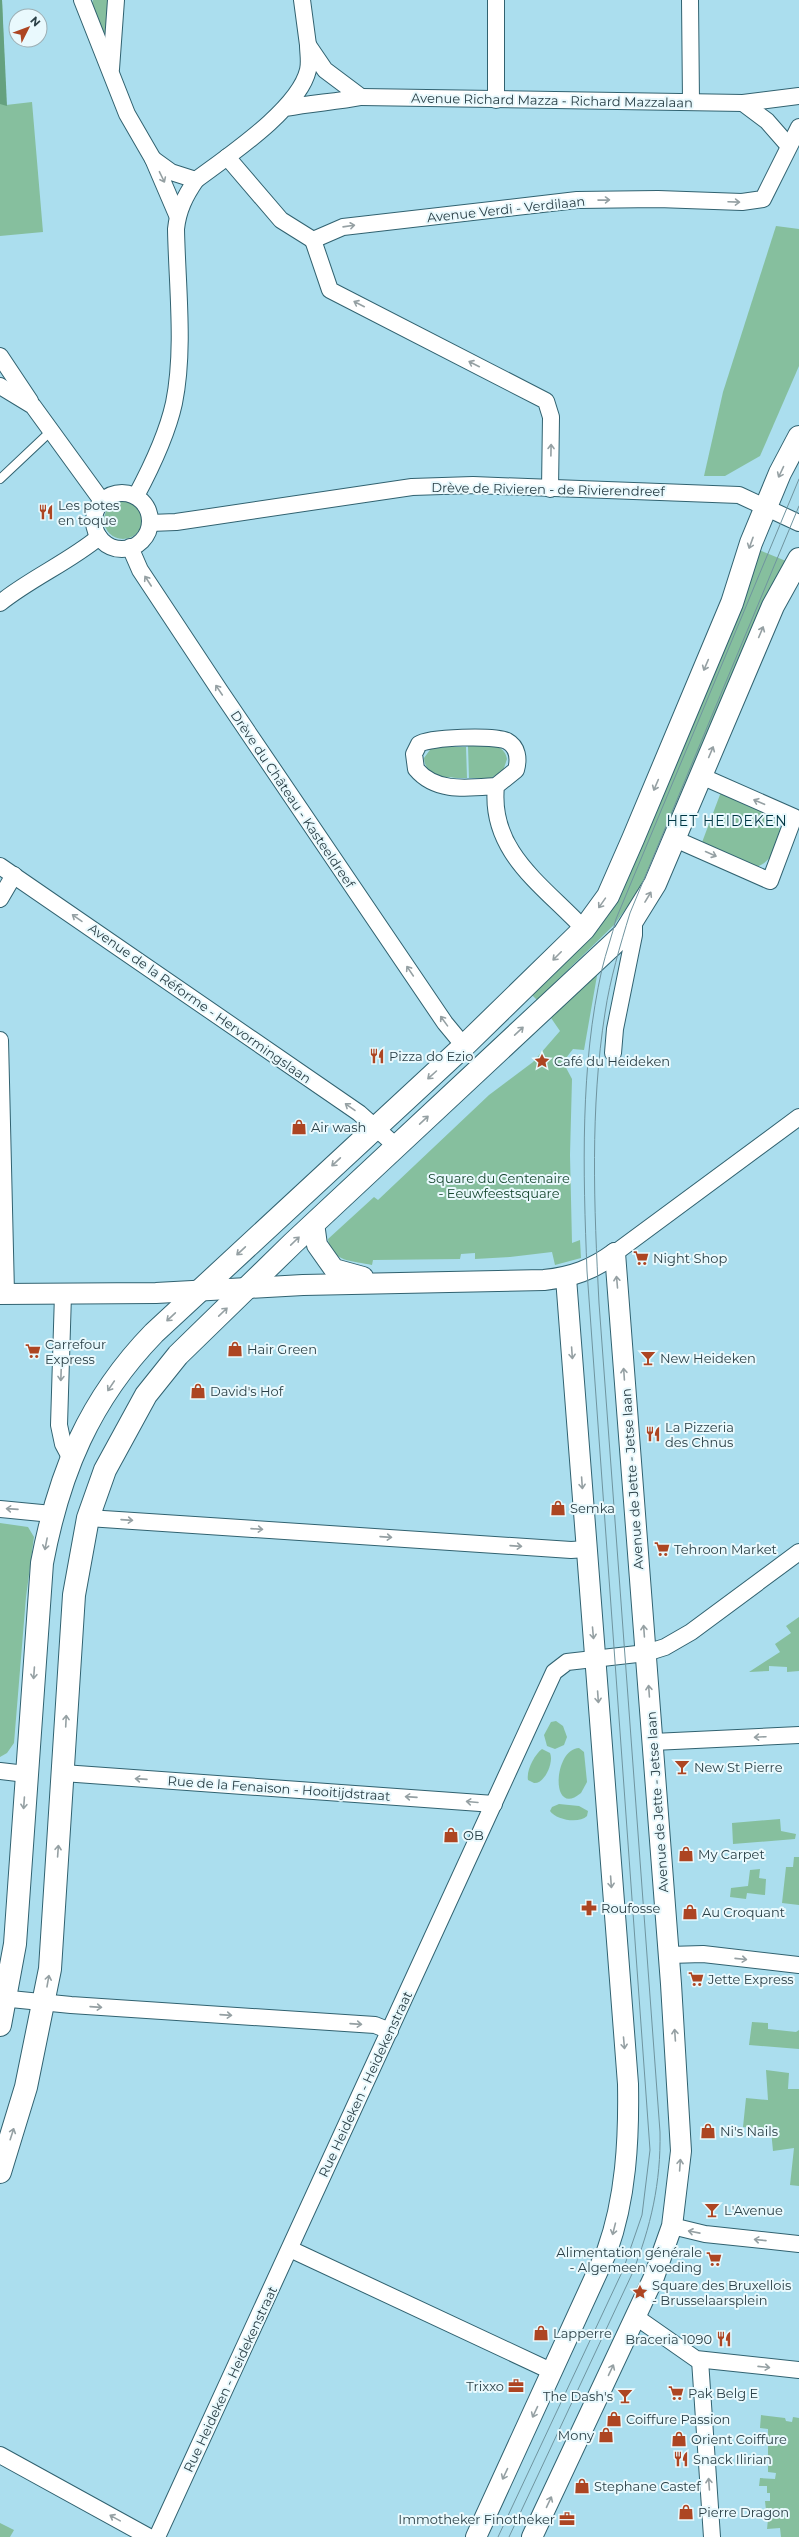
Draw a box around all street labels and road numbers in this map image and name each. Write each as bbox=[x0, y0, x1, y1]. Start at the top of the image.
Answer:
street label: Avenue Richard Mazza - Richard Mazzalaan bbox=[411, 90, 693, 110]
street label: Avenue Verdi - Verdilaan bbox=[426, 193, 586, 225]
street label: Drève de Rivieren - de Rivierendreef bbox=[431, 479, 665, 499]
street label: Drève du Château - Kasteeldreef bbox=[228, 707, 359, 891]
street label: Avenue de la Réforme - Hervormingslaan bbox=[86, 920, 314, 1086]
street label: Avenue de Jette - Jetse laan bbox=[618, 1388, 646, 1570]
street label: Avenue de Jette - Jetse laan bbox=[643, 1711, 671, 1893]
street label: Rue de la Fenaison - Hooitijdstraat bbox=[167, 1772, 391, 1804]
street label: Rue Heideken - Heidekenstraat bbox=[315, 1988, 415, 2180]
street label: Rue Heideken - Heidekenstraat bbox=[180, 2283, 280, 2475]

